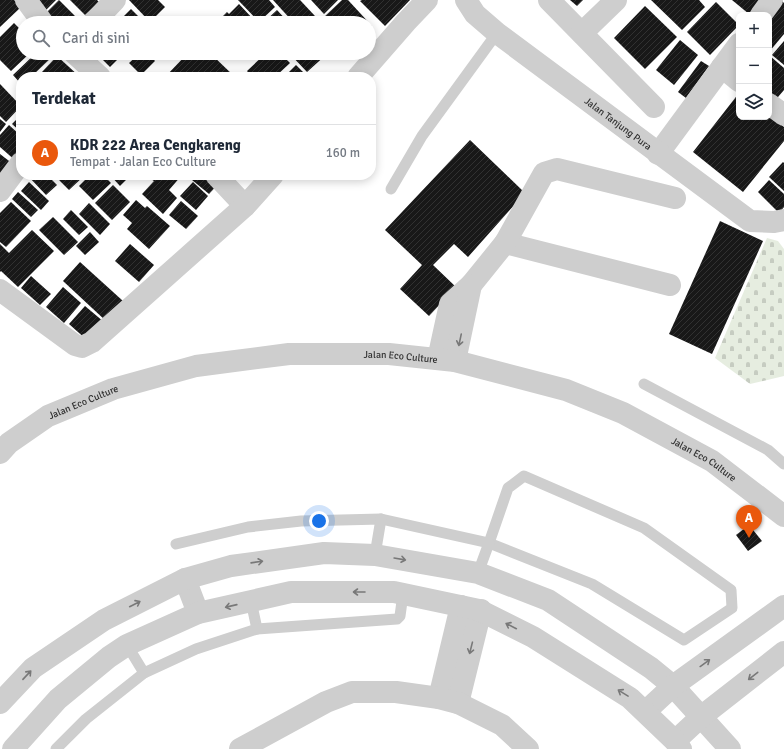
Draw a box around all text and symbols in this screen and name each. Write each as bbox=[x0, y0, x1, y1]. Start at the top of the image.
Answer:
map controls bbox=[736, 12, 772, 120]
button: + bbox=[736, 12, 772, 48]
search box bbox=[16, 16, 376, 60]
icon: search bbox=[30, 27, 52, 49]
text: Cari di sini bbox=[62, 29, 130, 47]
button: − bbox=[736, 48, 772, 84]
button: layers bbox=[736, 84, 772, 120]
text: Terdekat bbox=[32, 88, 96, 109]
street label: Jalan Tanjung Pura bbox=[582, 95, 654, 153]
text: KDR 222 Area Cengkareng bbox=[70, 136, 241, 154]
text: A bbox=[41, 145, 49, 161]
text: 160 m bbox=[326, 145, 360, 161]
text: Tempat · Jalan Eco Culture bbox=[70, 154, 216, 170]
one-way arrow bbox=[455, 334, 463, 347]
street label: Jalan Eco Culture bbox=[364, 349, 438, 366]
street label: Jalan Eco Culture bbox=[47, 383, 120, 422]
street label: Jalan Eco Culture bbox=[669, 435, 738, 484]
pin: A bbox=[736, 505, 762, 538]
your location bbox=[309, 511, 329, 531]
one-way arrow bbox=[393, 556, 406, 564]
one-way arrow bbox=[250, 558, 263, 566]
one-way arrow bbox=[353, 588, 366, 596]
one-way arrow bbox=[129, 600, 141, 607]
one-way arrow bbox=[224, 602, 237, 610]
one-way arrow bbox=[505, 622, 517, 629]
one-way arrow bbox=[467, 641, 475, 654]
one-way arrow bbox=[699, 659, 710, 667]
one-way arrow bbox=[22, 670, 31, 680]
one-way arrow bbox=[748, 672, 759, 680]
one-way arrow bbox=[617, 689, 628, 697]

